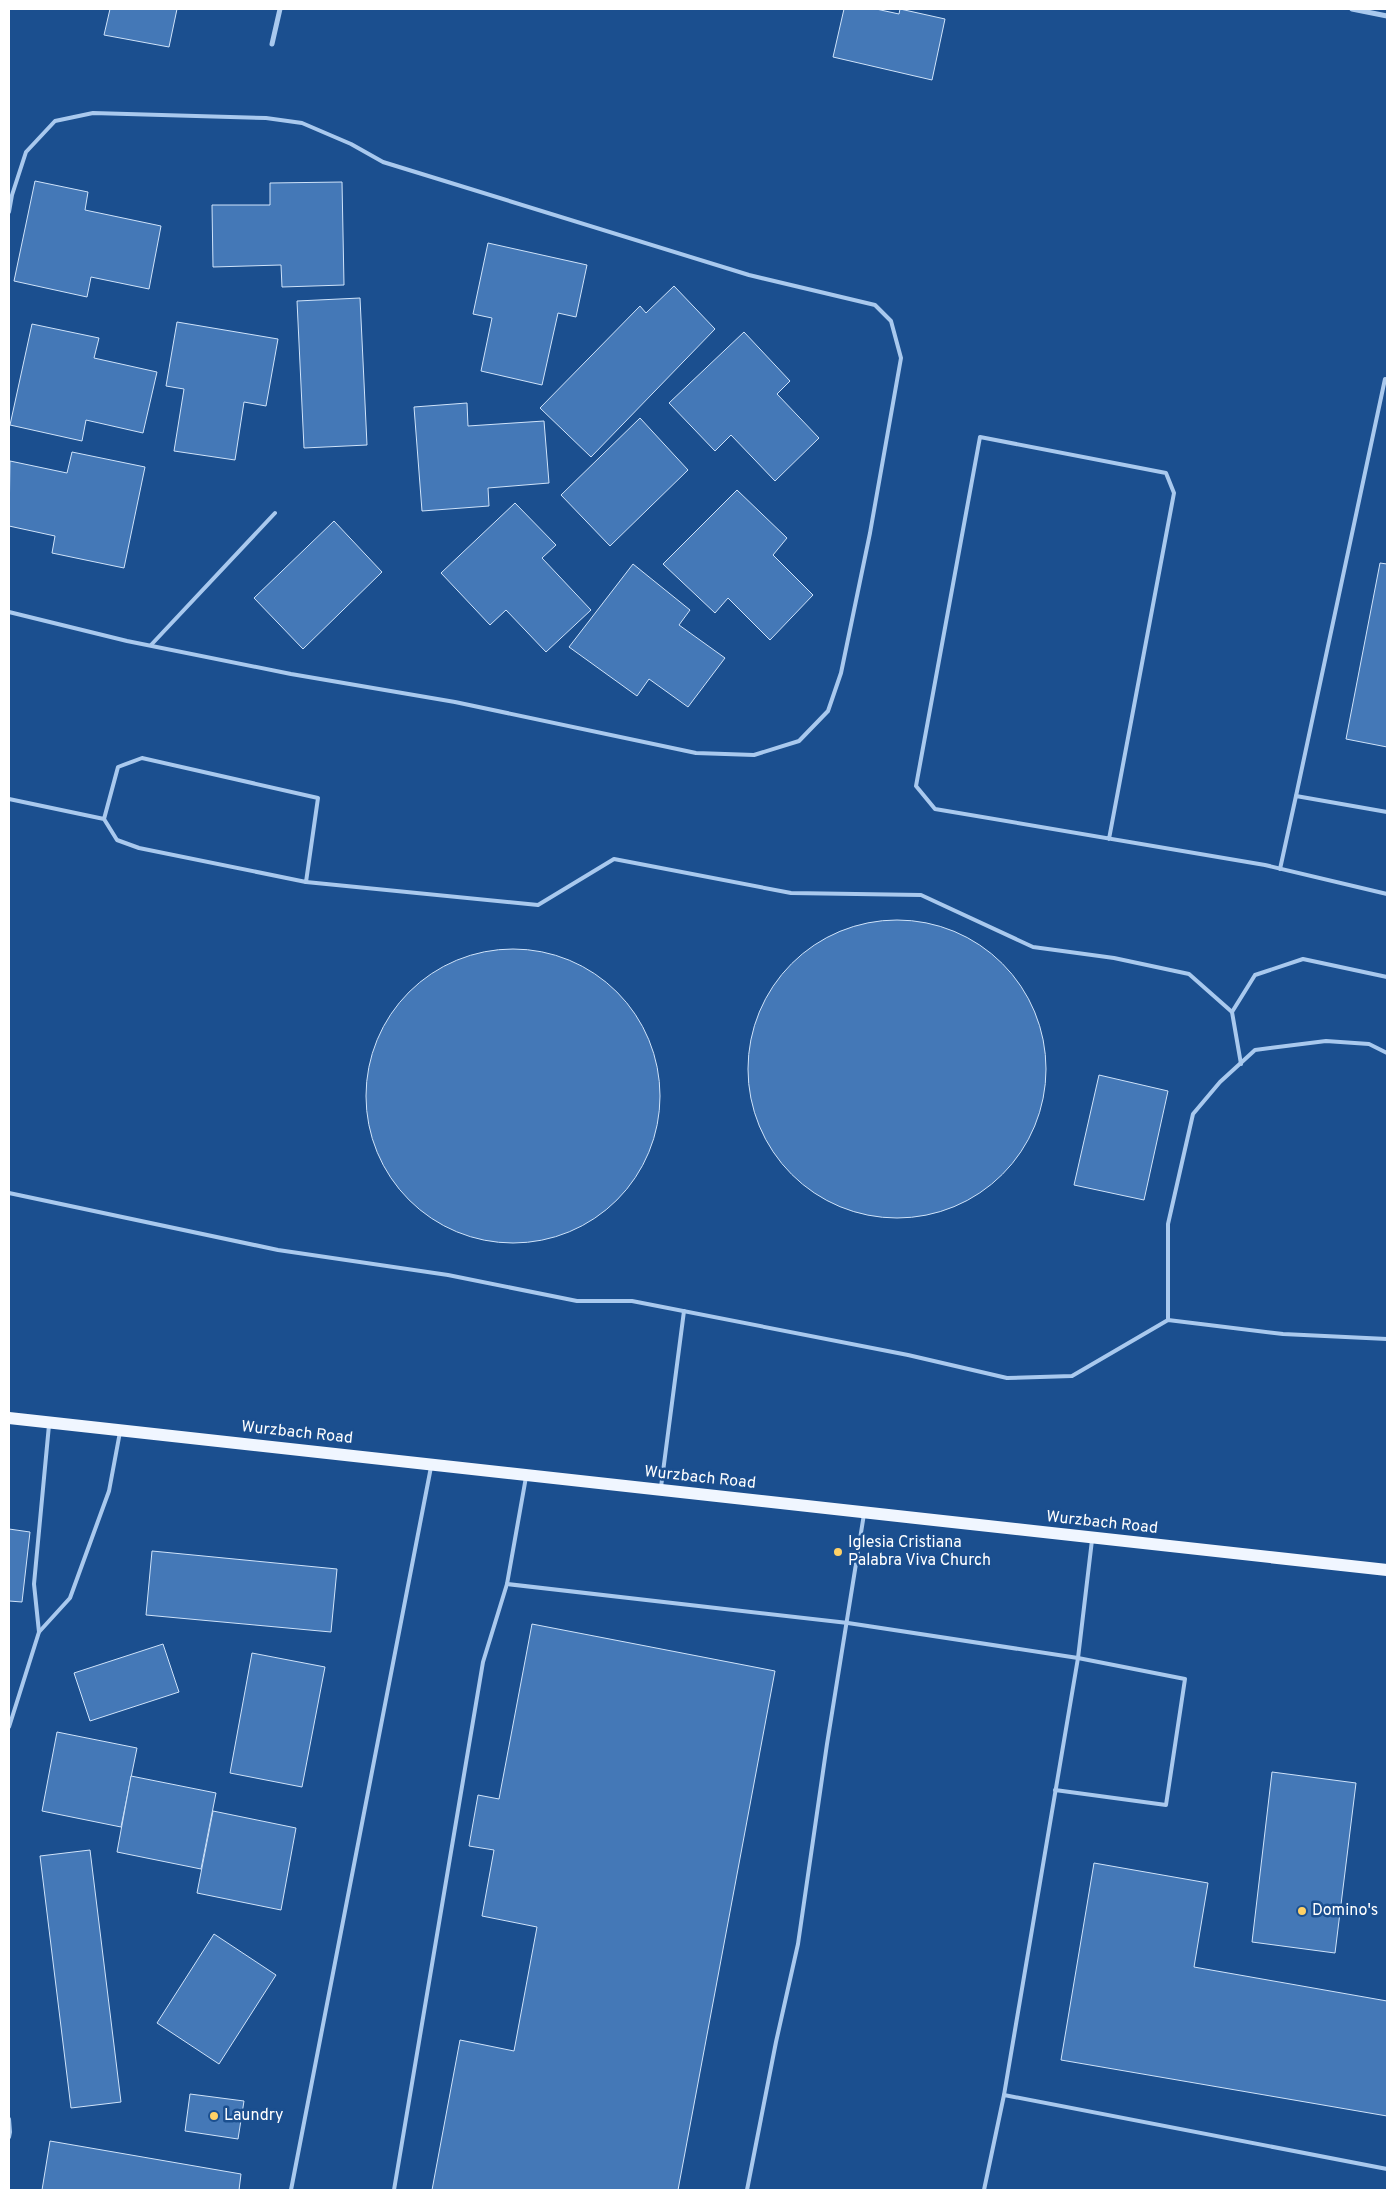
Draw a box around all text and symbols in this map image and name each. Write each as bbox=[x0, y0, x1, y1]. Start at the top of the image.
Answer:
street label: Wurzbach Road bbox=[240, 1417, 354, 1449]
street label: Wurzbach Road bbox=[643, 1462, 757, 1494]
street label: Wurzbach Road bbox=[1045, 1507, 1159, 1539]
place label: Iglesia Cristiana Palabra Viva Church bbox=[848, 1533, 991, 1571]
marker: Iglesia Cristiana Palabra Viva Church bbox=[832, 1546, 844, 1558]
place label: Domino's bbox=[1312, 1901, 1378, 1921]
marker: Domino's bbox=[1296, 1905, 1308, 1917]
place label: Laundry bbox=[224, 2106, 284, 2126]
marker: Laundry bbox=[208, 2110, 220, 2122]

